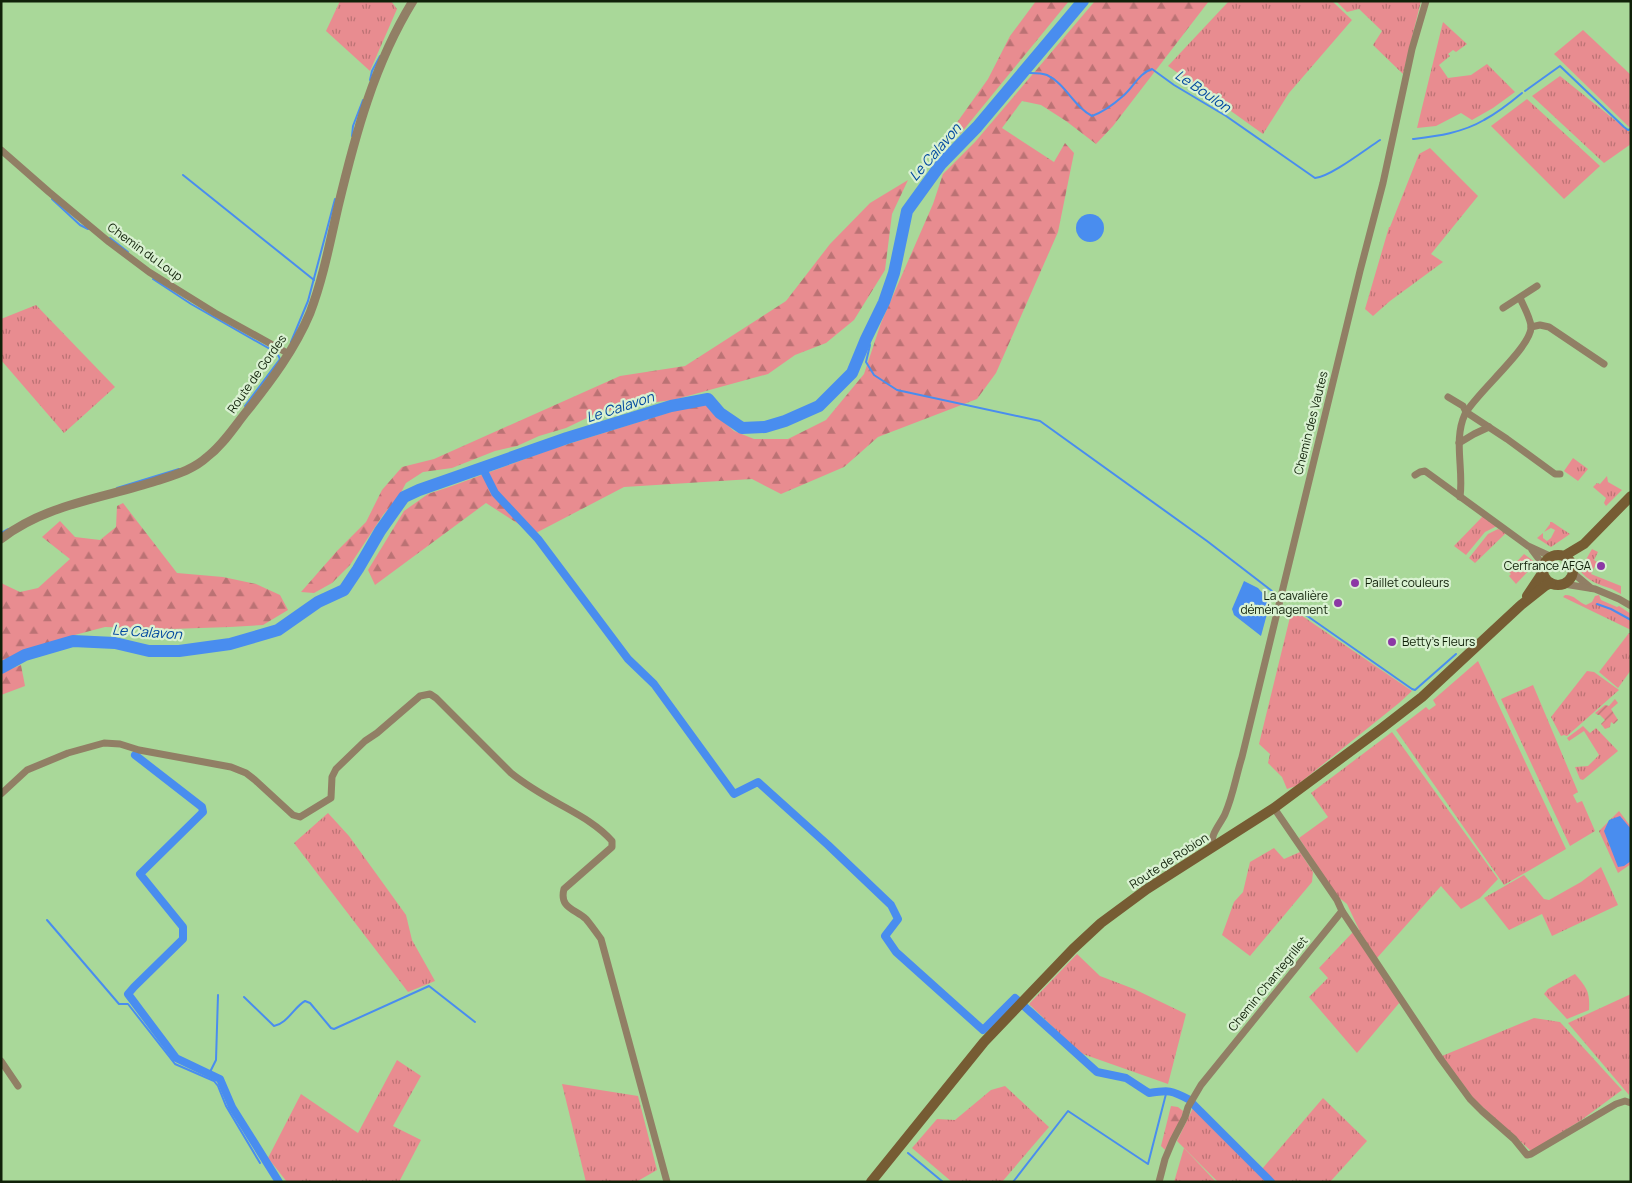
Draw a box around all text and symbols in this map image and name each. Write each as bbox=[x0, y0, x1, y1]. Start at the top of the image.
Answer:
water label: Le Boulon bbox=[1172, 65, 1235, 117]
water label: Le Calavon bbox=[904, 118, 965, 184]
street label: Chemin du Loup bbox=[104, 219, 186, 285]
street label: Route de Gordes bbox=[223, 331, 290, 416]
street label: Chemin des Vautes bbox=[1289, 369, 1332, 476]
water label: Le Calavon bbox=[584, 386, 657, 426]
place label: Cerfrance AFGA bbox=[1504, 557, 1591, 574]
marker: Cerfrance AFGA bbox=[1595, 560, 1607, 572]
place label: Paillet couleurs bbox=[1365, 574, 1449, 591]
marker: Paillet couleurs bbox=[1349, 577, 1361, 589]
place label: La cavalière déménagement bbox=[1240, 587, 1328, 618]
marker: La cavalière déménagement bbox=[1332, 597, 1344, 609]
water label: Le Calavon bbox=[111, 620, 183, 643]
place label: Betty's Fleurs bbox=[1402, 633, 1475, 650]
marker: Betty's Fleurs bbox=[1386, 636, 1398, 648]
street label: Route de Robion bbox=[1126, 829, 1212, 893]
street label: Chemin Chantegrillet bbox=[1224, 932, 1311, 1035]

